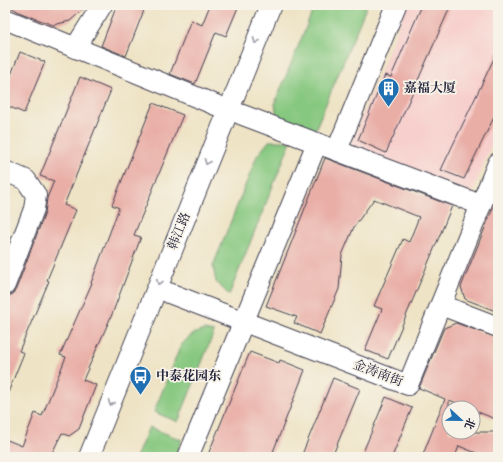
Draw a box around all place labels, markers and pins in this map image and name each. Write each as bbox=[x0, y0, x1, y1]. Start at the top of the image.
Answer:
building icon: 嘉福大厦 bbox=[375, 75, 401, 108]
place label: 嘉福大厦 bbox=[404, 80, 456, 96]
bus stop icon: 中泰花园东 bbox=[128, 363, 154, 396]
place label: 中泰花园东 bbox=[156, 368, 221, 384]

